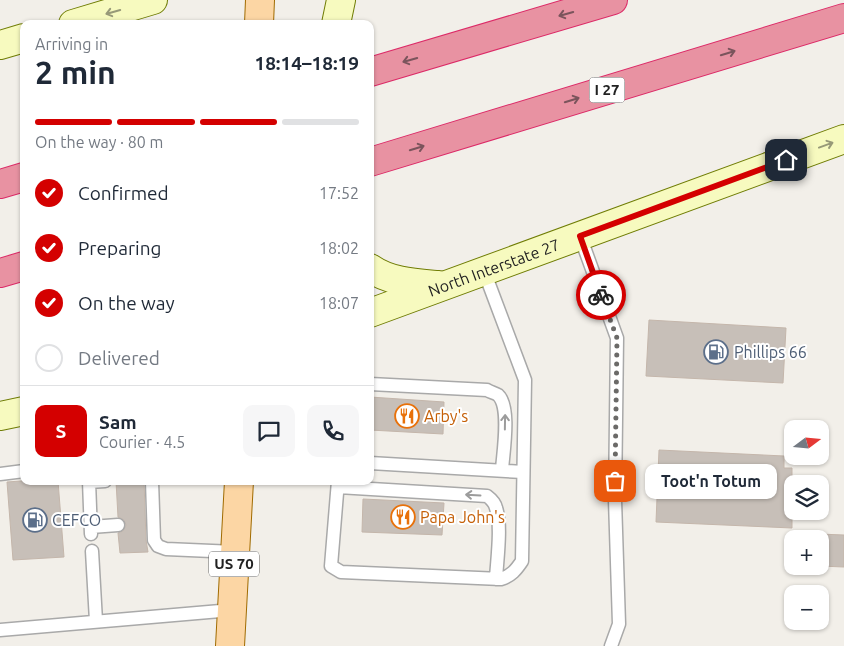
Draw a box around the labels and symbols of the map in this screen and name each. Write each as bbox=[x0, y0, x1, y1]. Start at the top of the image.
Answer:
one-way arrow bbox=[106, 7, 122, 17]
one-way arrow bbox=[558, 9, 574, 19]
one-way arrow bbox=[719, 47, 735, 57]
one-way arrow bbox=[402, 55, 418, 65]
road number: I 27 bbox=[590, 78, 624, 102]
one-way arrow bbox=[564, 95, 580, 105]
pin bbox=[765, 139, 807, 181]
one-way arrow bbox=[818, 140, 834, 149]
one-way arrow bbox=[408, 142, 424, 152]
street label: North Interstate 27 bbox=[426, 235, 562, 300]
courier bbox=[576, 270, 626, 320]
fuel station icon: Phillips 66 bbox=[703, 339, 729, 365]
place label: Phillips 66 bbox=[734, 343, 807, 361]
restaurant icon: Arby's bbox=[394, 403, 420, 429]
place label: Arby's bbox=[424, 407, 468, 425]
one-way arrow bbox=[500, 414, 510, 430]
north arrow bbox=[784, 420, 829, 465]
pin bbox=[594, 460, 636, 502]
callout: Toot'n Totum bbox=[645, 464, 778, 498]
one-way arrow bbox=[465, 490, 481, 499]
restaurant icon: Papa John's bbox=[390, 504, 416, 530]
fuel station icon: CEFCO bbox=[22, 507, 48, 533]
place label: Papa John's bbox=[420, 508, 505, 526]
place label: CEFCO bbox=[52, 511, 101, 529]
road number: US 70 bbox=[209, 552, 259, 576]

